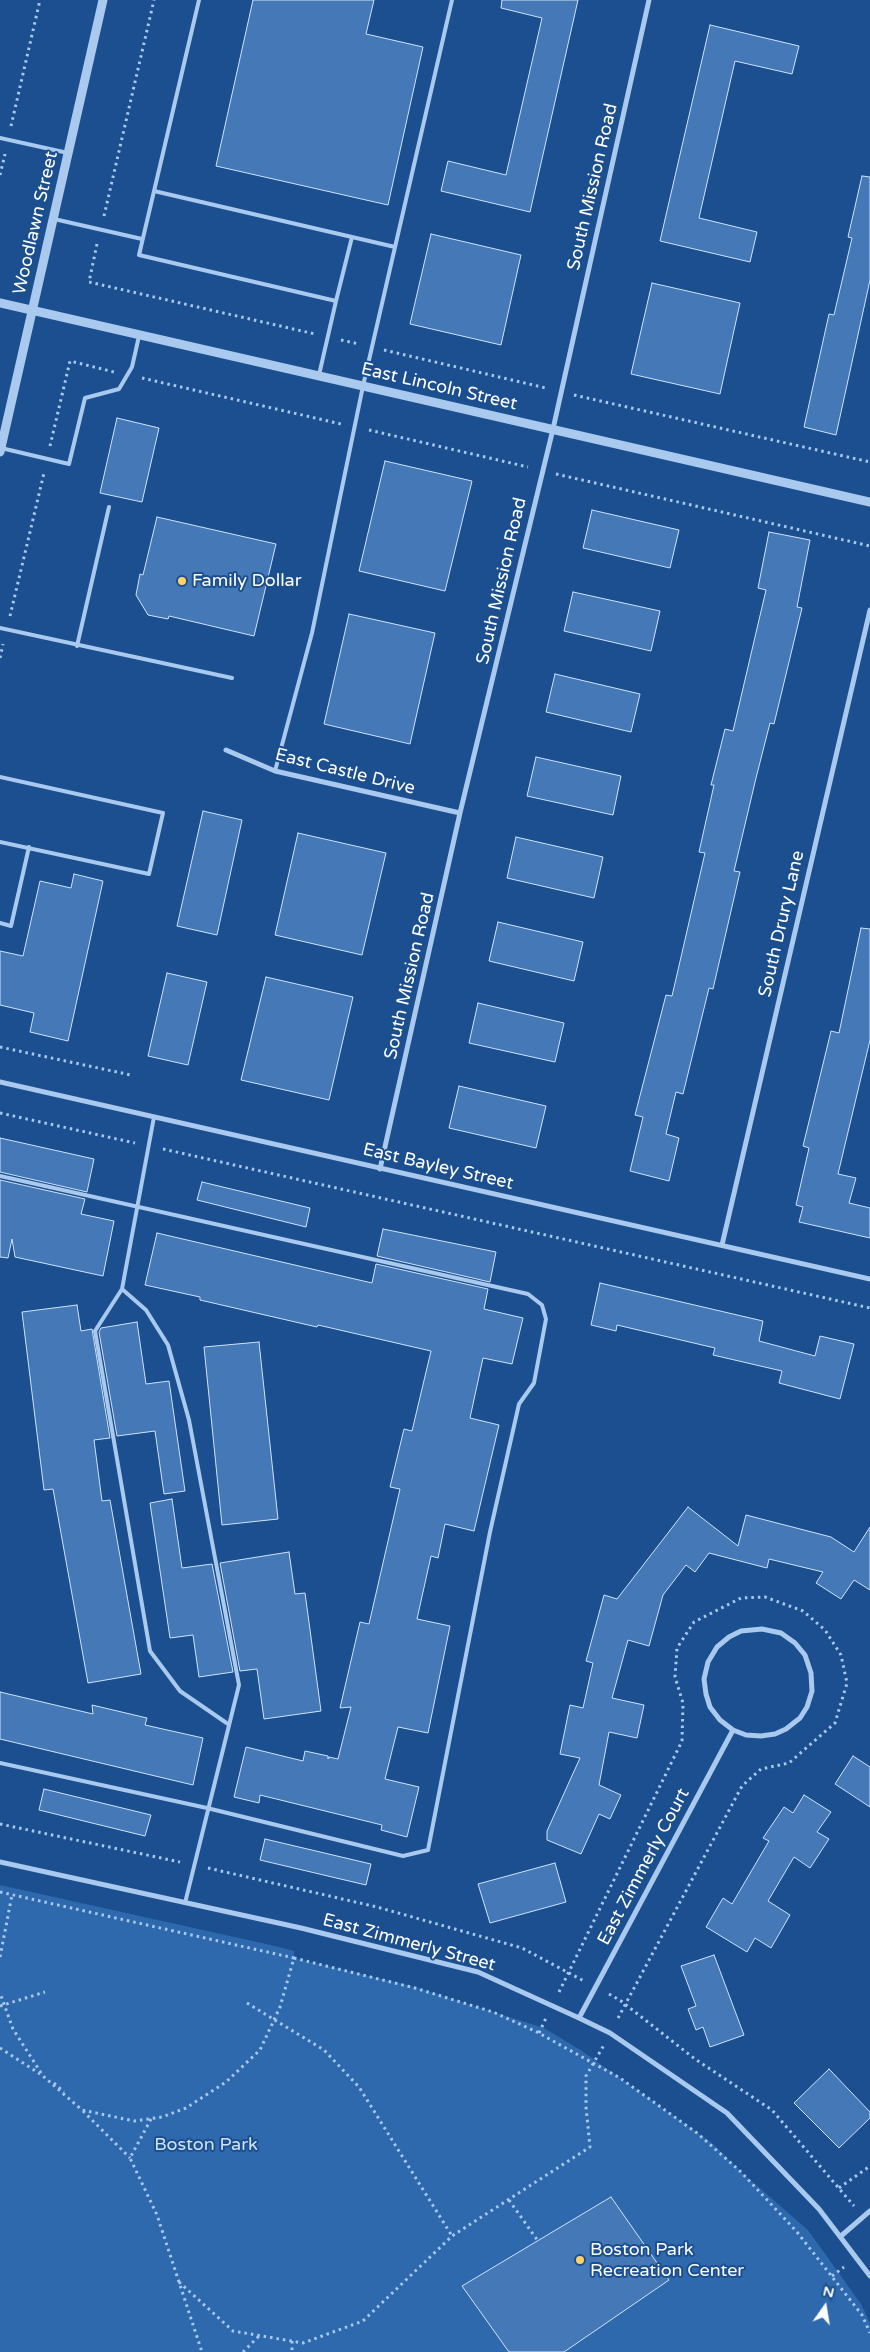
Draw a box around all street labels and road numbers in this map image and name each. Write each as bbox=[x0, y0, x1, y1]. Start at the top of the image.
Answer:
street label: South Mission Road bbox=[563, 101, 623, 273]
street label: Woodlawn Street bbox=[9, 149, 63, 297]
street label: East Lincoln Street bbox=[359, 359, 519, 415]
street label: South Mission Road bbox=[472, 495, 532, 667]
street label: East Castle Drive bbox=[273, 744, 417, 800]
street label: South Drury Lane bbox=[755, 849, 809, 999]
street label: South Mission Road bbox=[380, 890, 440, 1062]
street label: East Bayley Street bbox=[361, 1139, 515, 1195]
street label: East Zimmerly Court bbox=[594, 1785, 694, 1949]
street label: East Zimmerly Street bbox=[320, 1910, 498, 1976]

